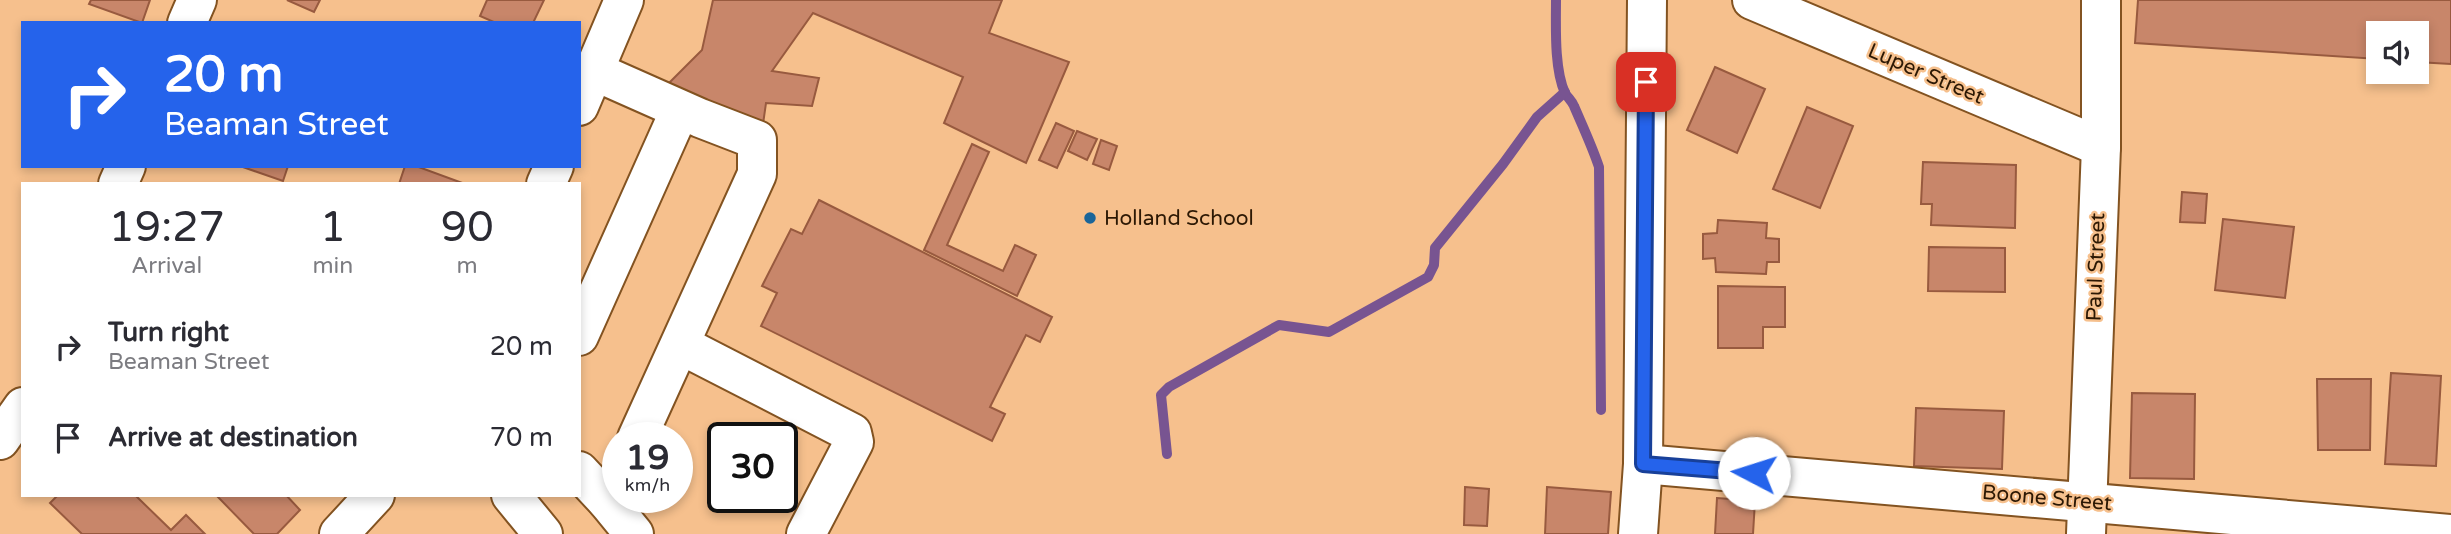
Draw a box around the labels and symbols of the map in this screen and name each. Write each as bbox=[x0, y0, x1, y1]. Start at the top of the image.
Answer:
street label: Luper Street bbox=[1864, 38, 1988, 110]
pin bbox=[1616, 52, 1676, 112]
place label: Holland School bbox=[1104, 206, 1254, 231]
marker: Holland School bbox=[1082, 210, 1098, 226]
street label: Paul Street bbox=[2082, 212, 2110, 322]
speed limit sign: 30 bbox=[707, 422, 798, 513]
position arrow bbox=[1717, 436, 1791, 510]
street label: Boone Street bbox=[1981, 480, 2113, 516]

